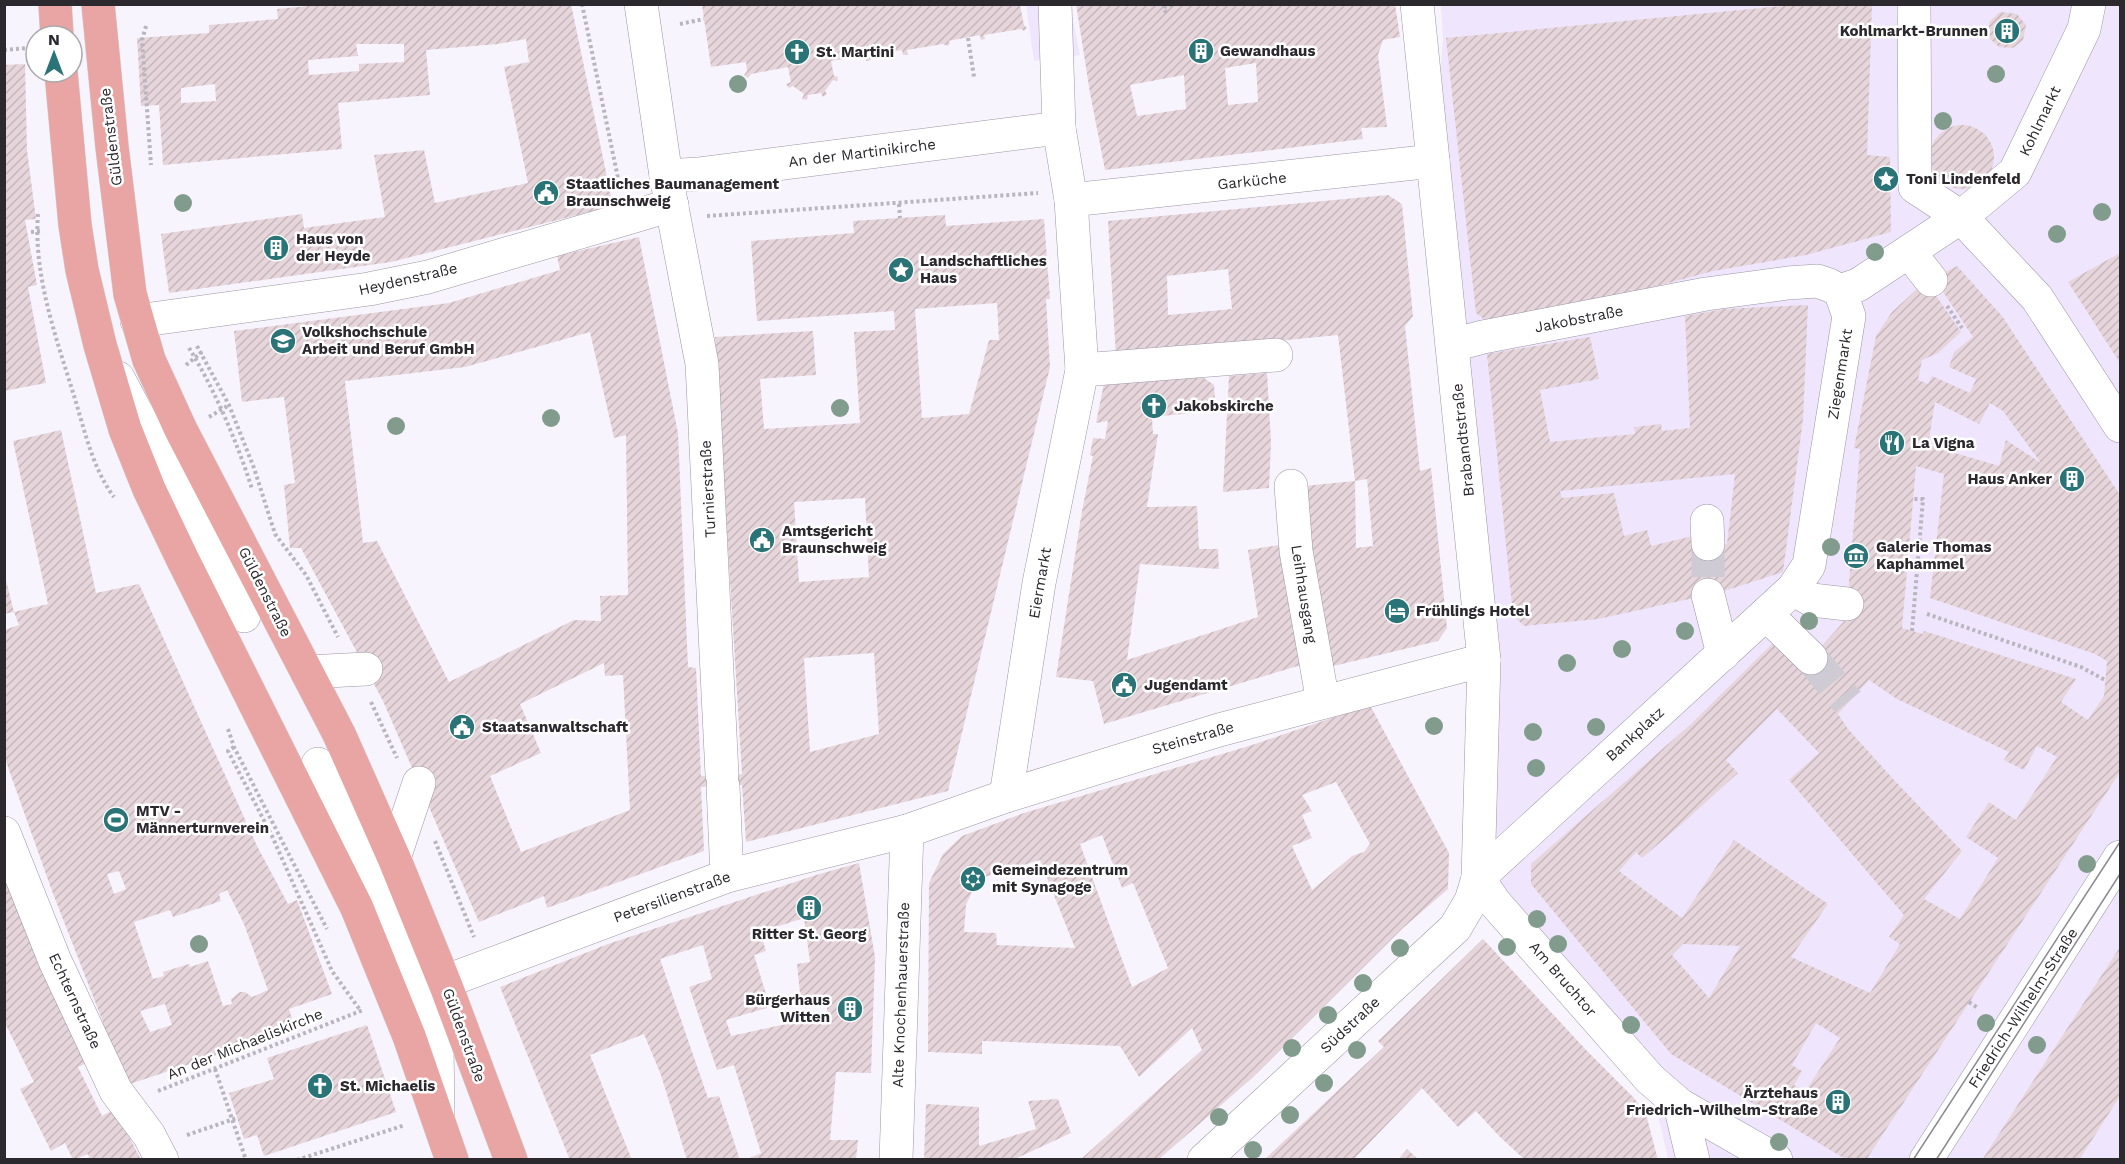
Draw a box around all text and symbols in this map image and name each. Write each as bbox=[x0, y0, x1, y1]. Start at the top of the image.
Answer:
building icon: Kohlmarkt-Brunnen bbox=[1992, 16, 2022, 46]
place label: Kohlmarkt-Brunnen bbox=[1840, 22, 1988, 40]
north arrow bbox=[24, 24, 84, 84]
text: N bbox=[48, 30, 60, 49]
building icon: Gewandhaus bbox=[1186, 36, 1216, 66]
church icon: St. Martini bbox=[782, 37, 812, 67]
place label: Gewandhaus bbox=[1220, 42, 1315, 60]
place label: St. Martini bbox=[816, 43, 894, 61]
street label: Kohlmarkt bbox=[2015, 82, 2065, 159]
street label: Güldenstraße bbox=[96, 87, 126, 187]
street label: An der Martinikirche bbox=[787, 135, 937, 171]
place icon: Toni Lindenfeld bbox=[1871, 164, 1901, 194]
street label: Garküche bbox=[1216, 168, 1288, 194]
place label: Toni Lindenfeld bbox=[1906, 170, 2021, 188]
place label: Staatliches Baumanagement Braunschweig bbox=[566, 175, 780, 210]
public building icon: Staatliches Baumanagement Braunschweig bbox=[531, 178, 561, 208]
place label: Haus von der Heyde bbox=[296, 230, 371, 265]
building icon: Haus von der Heyde bbox=[261, 233, 291, 263]
place label: Landschaftliches Haus bbox=[920, 252, 1047, 287]
place icon: Landschaftliches Haus bbox=[886, 255, 916, 285]
street label: Heydenstraße bbox=[357, 259, 459, 299]
street label: Jakobstraße bbox=[1533, 302, 1625, 336]
place label: Volkshochschule Arbeit und Beruf GmbH bbox=[302, 323, 475, 358]
school or university icon: Volkshochschule Arbeit und Beruf GmbH bbox=[268, 326, 298, 356]
street label: Ziegenmarkt bbox=[1824, 327, 1856, 421]
street label: Brabandtstraße bbox=[1448, 383, 1478, 497]
church icon: Jakobskirche bbox=[1139, 391, 1169, 421]
place label: Jakobskirche bbox=[1174, 397, 1274, 415]
restaurant icon: La Vigna bbox=[1877, 428, 1907, 458]
place label: La Vigna bbox=[1912, 434, 1975, 452]
street label: Turnierstraße bbox=[696, 440, 720, 538]
building icon: Haus Anker bbox=[2057, 464, 2087, 494]
place label: Haus Anker bbox=[1967, 470, 2053, 488]
place label: Amtsgericht Braunschweig bbox=[782, 522, 887, 557]
public building icon: Amtsgericht Braunschweig bbox=[747, 525, 777, 555]
place label: Galerie Thomas Kaphammel bbox=[1876, 538, 1991, 573]
museum icon: Galerie Thomas Kaphammel bbox=[1841, 541, 1871, 571]
street label: Güldenstraße bbox=[235, 544, 295, 640]
street label: Leihhausgang bbox=[1287, 544, 1321, 644]
street label: Eiermarkt bbox=[1025, 545, 1055, 620]
hotel icon: Frühlings Hotel bbox=[1382, 596, 1412, 626]
place label: Frühlings Hotel bbox=[1416, 602, 1529, 620]
public building icon: Jugendamt bbox=[1109, 670, 1139, 700]
place label: Jugendamt bbox=[1144, 676, 1228, 694]
street label: Bankplatz bbox=[1602, 703, 1668, 765]
public building icon: Staatsanwaltschaft bbox=[447, 712, 477, 742]
place label: Staatsanwaltschaft bbox=[482, 718, 629, 736]
street label: Steinstraße bbox=[1150, 718, 1236, 758]
place label: MTV - Männerturnverein bbox=[136, 802, 269, 837]
sports icon: MTV - Männerturnverein bbox=[101, 805, 131, 835]
place label: Gemeindezentrum mit Synagoge bbox=[992, 861, 1128, 896]
synagogue icon: Gemeindezentrum mit Synagoge bbox=[958, 864, 988, 894]
street label: Petersilienstraße bbox=[611, 867, 733, 927]
building icon: Ritter St. Georg bbox=[794, 893, 824, 923]
street label: Alte Knochenhauerstraße bbox=[889, 902, 913, 1088]
place label: Ritter St. Georg bbox=[752, 925, 867, 943]
street label: Friedrich-Wilhelm-Straße bbox=[1965, 925, 2081, 1091]
street label: Am Bruchtor bbox=[1526, 938, 1600, 1020]
street label: Echternstraße bbox=[45, 950, 105, 1052]
street label: Güldenstraße bbox=[439, 986, 489, 1084]
place label: Bürgerhaus Witten bbox=[745, 991, 830, 1026]
street label: Südstraße bbox=[1317, 993, 1383, 1057]
building icon: Bürgerhaus Witten bbox=[835, 994, 865, 1024]
street label: An der Michaeliskirche bbox=[165, 1005, 325, 1083]
church icon: St. Michaelis bbox=[305, 1071, 335, 1101]
place label: St. Michaelis bbox=[340, 1077, 435, 1095]
place label: Ärztehaus Friedrich-Wilhelm-Straße bbox=[1626, 1084, 1818, 1119]
building icon: Ärztehaus Friedrich-Wilhelm-Straße bbox=[1823, 1087, 1853, 1117]

